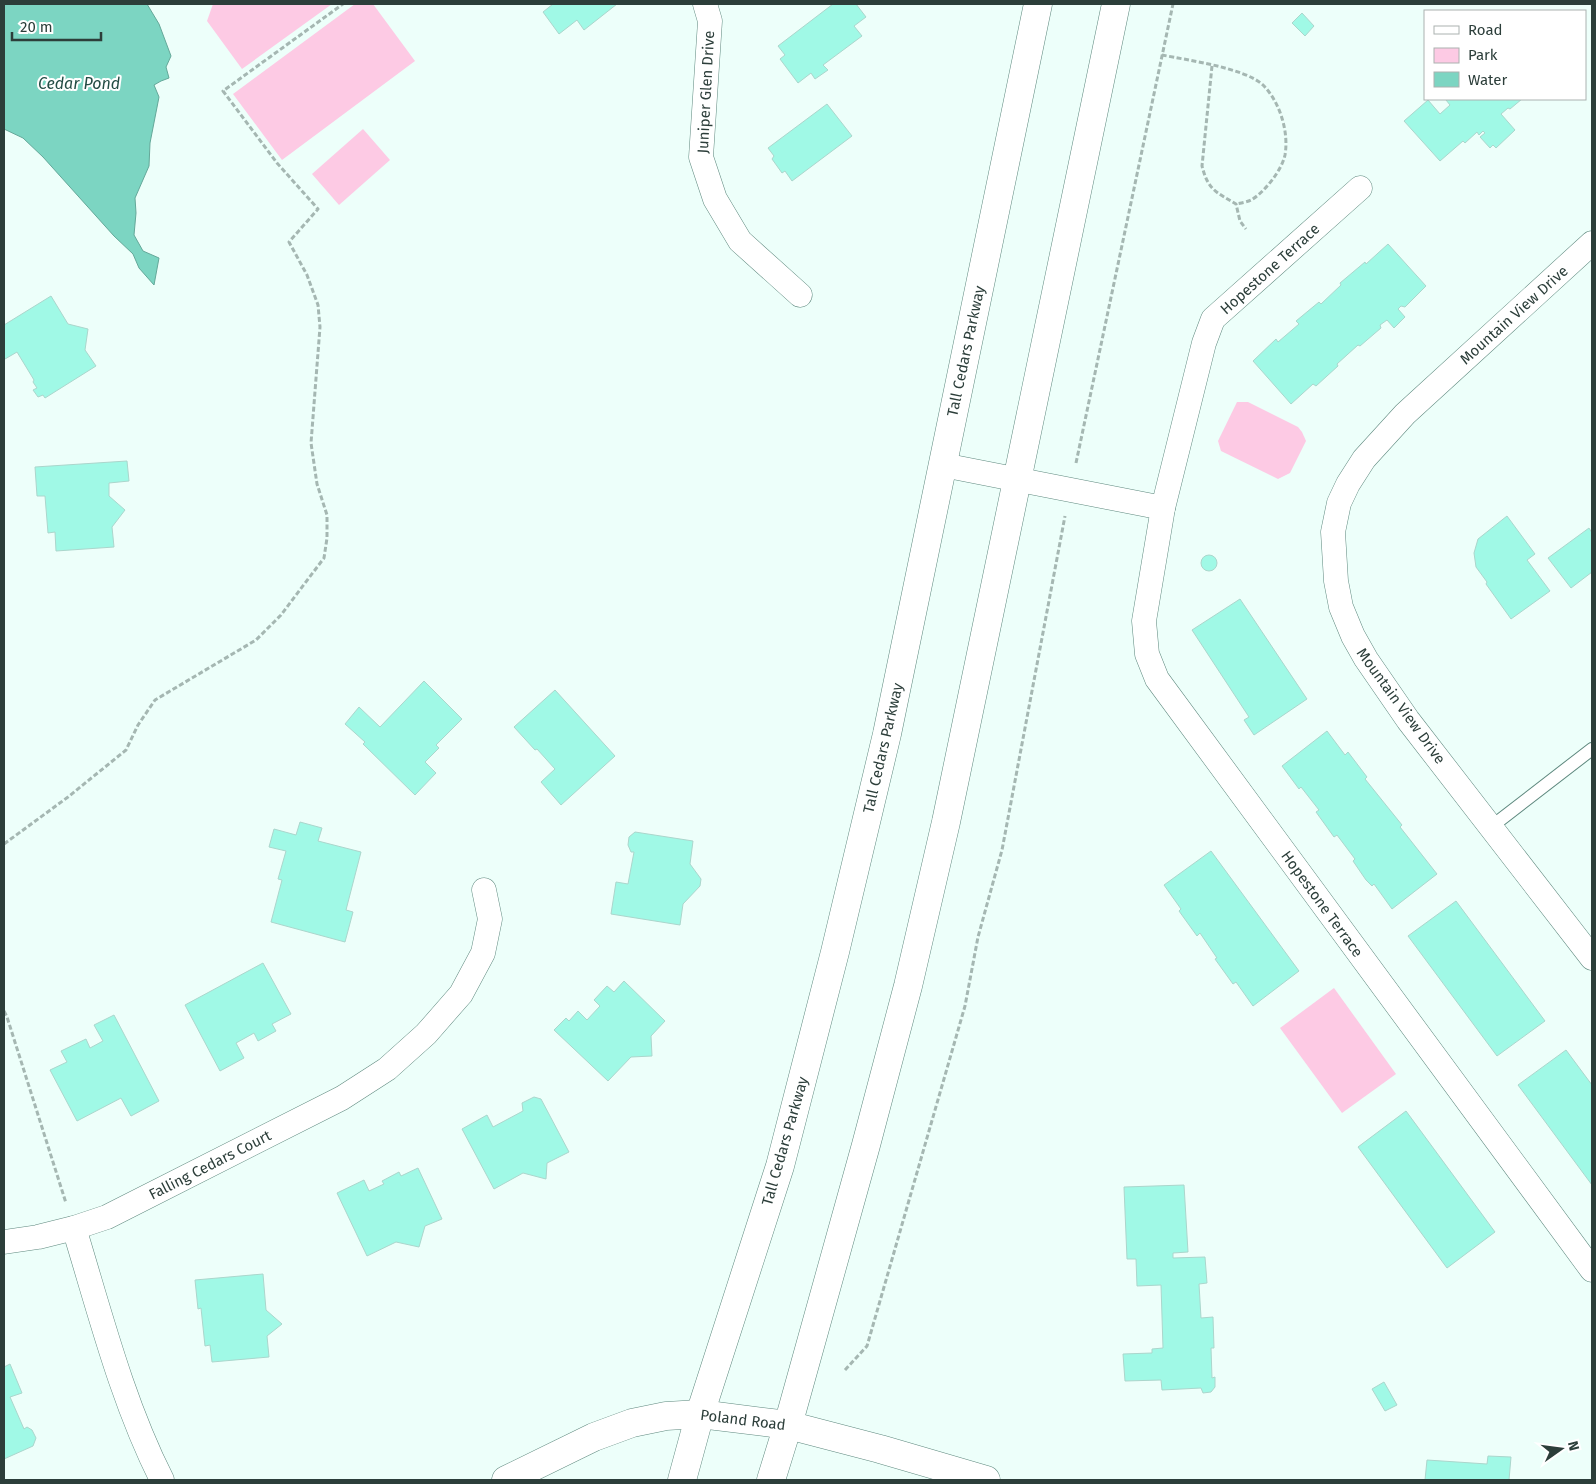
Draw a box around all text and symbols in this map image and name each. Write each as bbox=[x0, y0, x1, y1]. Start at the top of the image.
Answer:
scale bar bbox=[12, 10, 101, 42]
legend bbox=[1424, 10, 1586, 100]
text: 20 m bbox=[20, 18, 53, 36]
text: Road bbox=[1468, 21, 1503, 39]
street label: Juniper Glen Drive bbox=[694, 30, 718, 154]
text: Park bbox=[1468, 46, 1498, 64]
text: Water bbox=[1468, 71, 1507, 89]
water label: Cedar Pond bbox=[38, 74, 120, 93]
street label: Hopestone Terrace bbox=[1217, 220, 1323, 318]
street label: Mountain View Drive bbox=[1456, 262, 1572, 368]
street label: Tall Cedars Parkway bbox=[943, 283, 989, 418]
street label: Mountain View Drive bbox=[1353, 644, 1449, 768]
street label: Tall Cedars Parkway bbox=[859, 681, 907, 815]
street label: Hopestone Terrace bbox=[1277, 847, 1367, 961]
street label: Tall Cedars Parkway bbox=[758, 1074, 812, 1207]
street label: Falling Cedars Court bbox=[146, 1126, 275, 1204]
street label: Poland Road bbox=[699, 1406, 787, 1434]
north arrow bbox=[1536, 1424, 1586, 1474]
text: N bbox=[1564, 1439, 1583, 1453]

